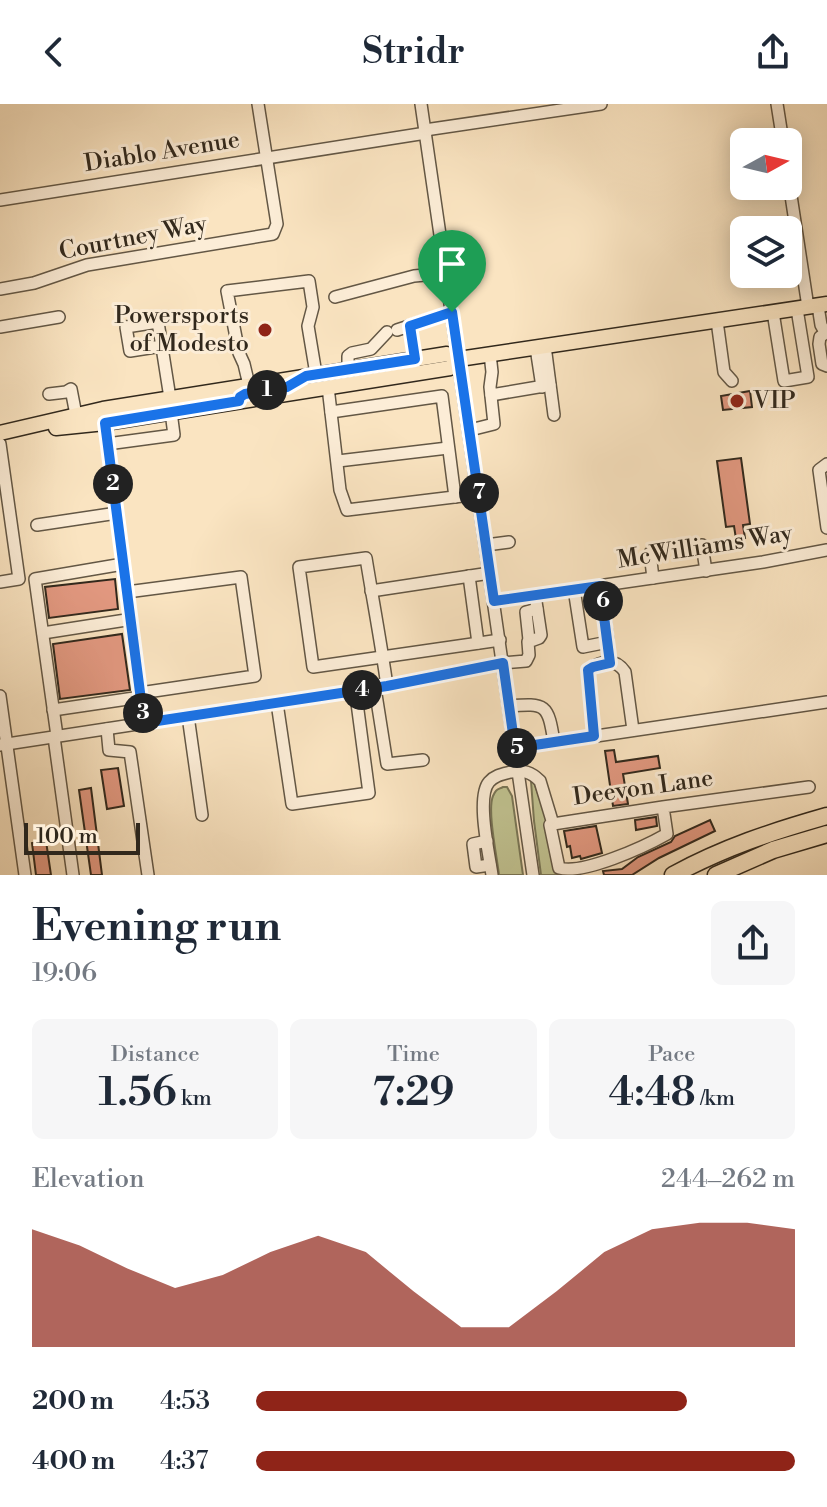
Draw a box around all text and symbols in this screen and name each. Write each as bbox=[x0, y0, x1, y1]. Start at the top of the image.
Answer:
icon: back bbox=[32, 30, 76, 74]
text: Stridr bbox=[362, 30, 465, 75]
icon: share bbox=[751, 30, 795, 74]
street label: Diablo Avenue bbox=[82, 125, 242, 179]
north arrow bbox=[730, 128, 802, 200]
map controls bbox=[730, 128, 802, 288]
street label: Courtney Way bbox=[57, 209, 210, 267]
button: layers bbox=[730, 216, 802, 288]
pin bbox=[418, 230, 486, 312]
icon: arrive bbox=[430, 242, 474, 286]
place label: Powersports of Modesto bbox=[114, 301, 249, 359]
marker: Powersports of Modesto bbox=[256, 321, 274, 339]
pin: 1 bbox=[247, 370, 287, 410]
text: 1 bbox=[262, 376, 272, 403]
place label: VIP bbox=[752, 386, 796, 416]
marker: VIP bbox=[728, 392, 746, 410]
pin: 2 bbox=[93, 464, 133, 504]
text: 2 bbox=[106, 470, 120, 497]
pin: 7 bbox=[459, 473, 499, 513]
text: 7 bbox=[473, 479, 485, 506]
street label: McWilliams Way bbox=[615, 518, 795, 576]
pin: 6 bbox=[583, 581, 623, 621]
text: 6 bbox=[596, 587, 610, 614]
pin: 4 bbox=[342, 670, 382, 710]
text: 4 bbox=[355, 676, 369, 703]
pin: 3 bbox=[123, 693, 163, 733]
text: 3 bbox=[136, 699, 150, 726]
pin: 5 bbox=[497, 728, 537, 768]
text: 5 bbox=[510, 734, 524, 761]
street label: Deevon Lane bbox=[571, 763, 715, 813]
scale bar bbox=[24, 819, 140, 855]
text: 100 m bbox=[36, 823, 98, 850]
text: Evening run bbox=[32, 899, 281, 954]
button: share bbox=[711, 901, 795, 985]
text: 19:06 bbox=[32, 957, 97, 989]
text: Distance bbox=[111, 1041, 200, 1068]
text: Time bbox=[387, 1041, 440, 1068]
text: Pace bbox=[648, 1041, 695, 1068]
text: 1.56 bbox=[98, 1068, 177, 1118]
text: 7:29 bbox=[373, 1068, 454, 1118]
text: 4:48 bbox=[609, 1068, 696, 1118]
text: km bbox=[177, 1085, 212, 1112]
text: /km bbox=[696, 1085, 735, 1112]
text: Elevation bbox=[32, 1163, 145, 1195]
text: 244–262 m bbox=[661, 1163, 795, 1195]
text: 200 m bbox=[32, 1385, 114, 1417]
text: 4:53 bbox=[160, 1385, 210, 1417]
text: 400 m bbox=[32, 1445, 115, 1477]
text: 4:37 bbox=[160, 1445, 208, 1477]

